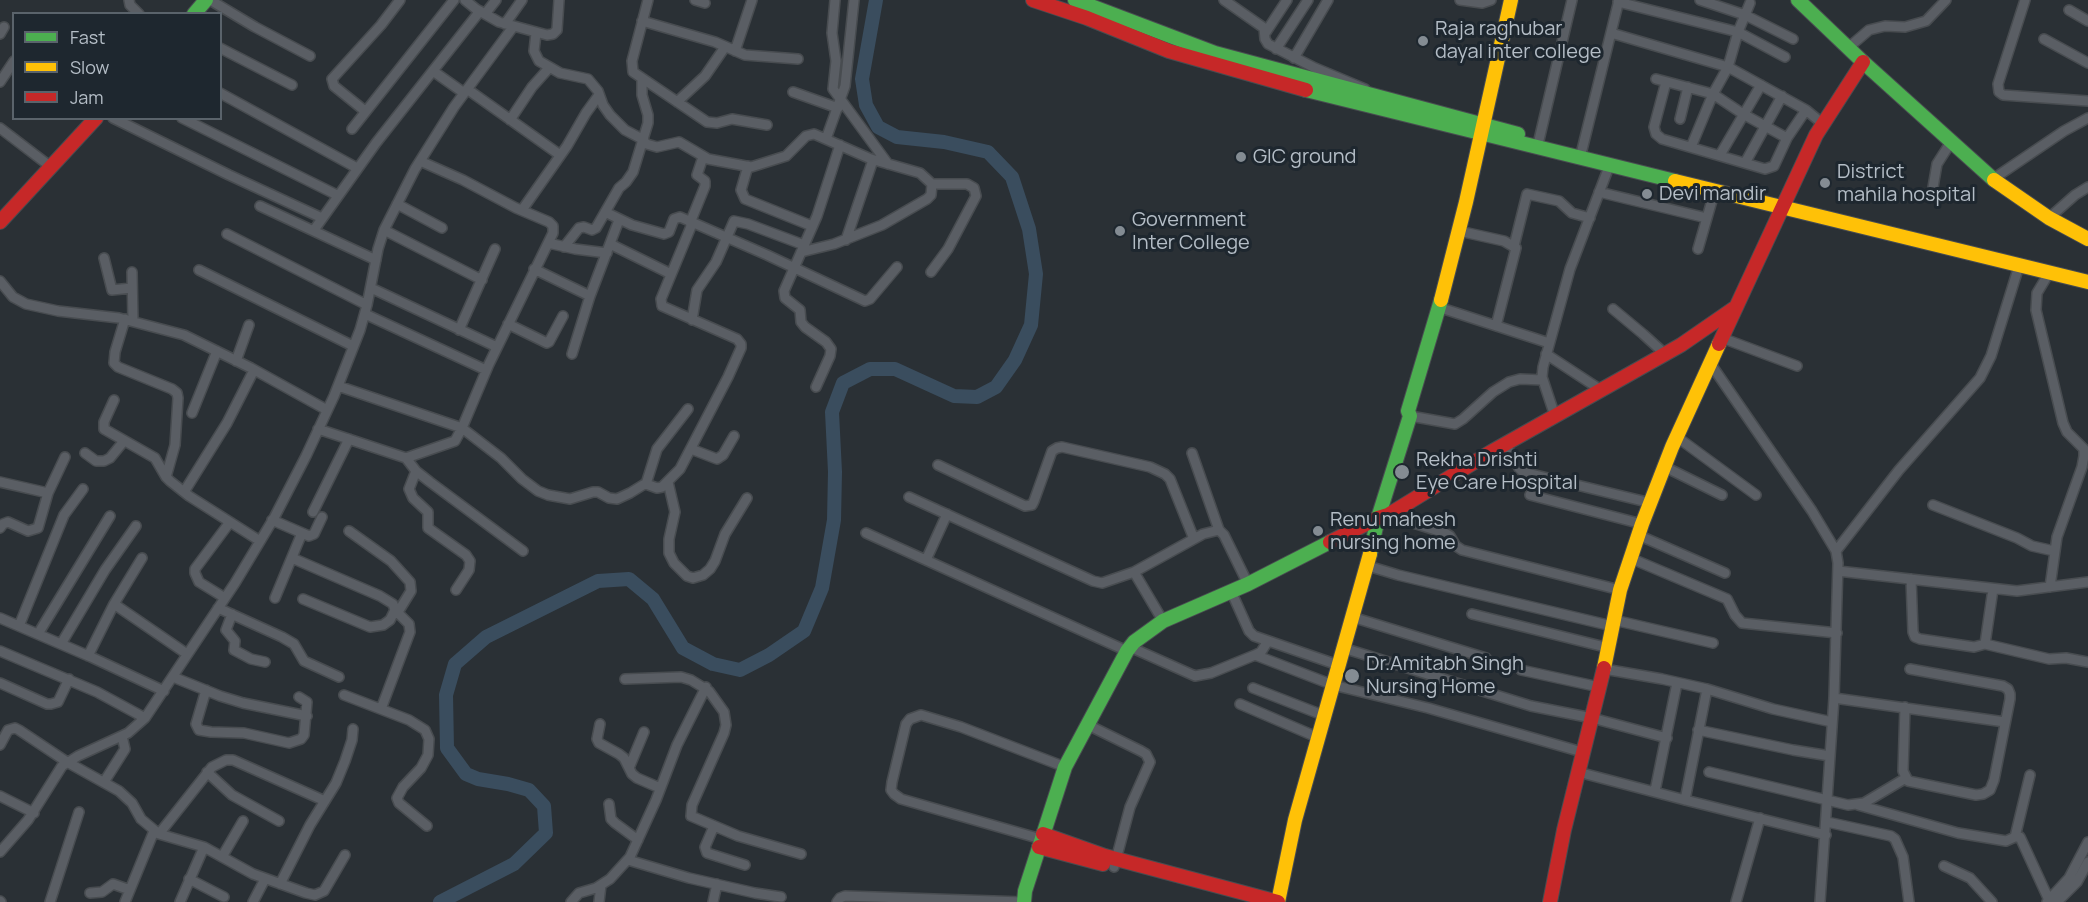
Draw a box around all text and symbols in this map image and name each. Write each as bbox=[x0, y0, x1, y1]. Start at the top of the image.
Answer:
legend bbox=[12, 12, 222, 120]
place label: Raja raghubar dayal inter college bbox=[1435, 17, 1602, 64]
text: Fast bbox=[70, 25, 105, 49]
marker: Raja raghubar dayal inter college bbox=[1416, 34, 1430, 48]
text: Slow bbox=[70, 55, 109, 79]
text: Jam bbox=[70, 85, 104, 109]
place label: GIC ground bbox=[1253, 145, 1356, 169]
marker: GIC ground bbox=[1234, 150, 1248, 164]
place label: District mahila hospital bbox=[1837, 160, 1976, 207]
marker: District mahila hospital bbox=[1818, 176, 1832, 190]
place label: Devi mandir bbox=[1659, 182, 1766, 206]
marker: Devi mandir bbox=[1640, 187, 1654, 201]
place label: Government Inter College bbox=[1132, 208, 1250, 255]
marker: Government Inter College bbox=[1113, 224, 1127, 238]
place label: Rekha Drishti Eye Care Hospital bbox=[1416, 448, 1578, 495]
marker: Rekha Drishti Eye Care Hospital bbox=[1393, 463, 1411, 481]
place label: Renu mahesh nursing home bbox=[1330, 508, 1456, 555]
marker: Renu mahesh nursing home bbox=[1311, 524, 1325, 538]
place label: Dr.Amitabh Singh Nursing Home bbox=[1366, 652, 1524, 699]
marker: Dr.Amitabh Singh Nursing Home bbox=[1343, 667, 1361, 685]

